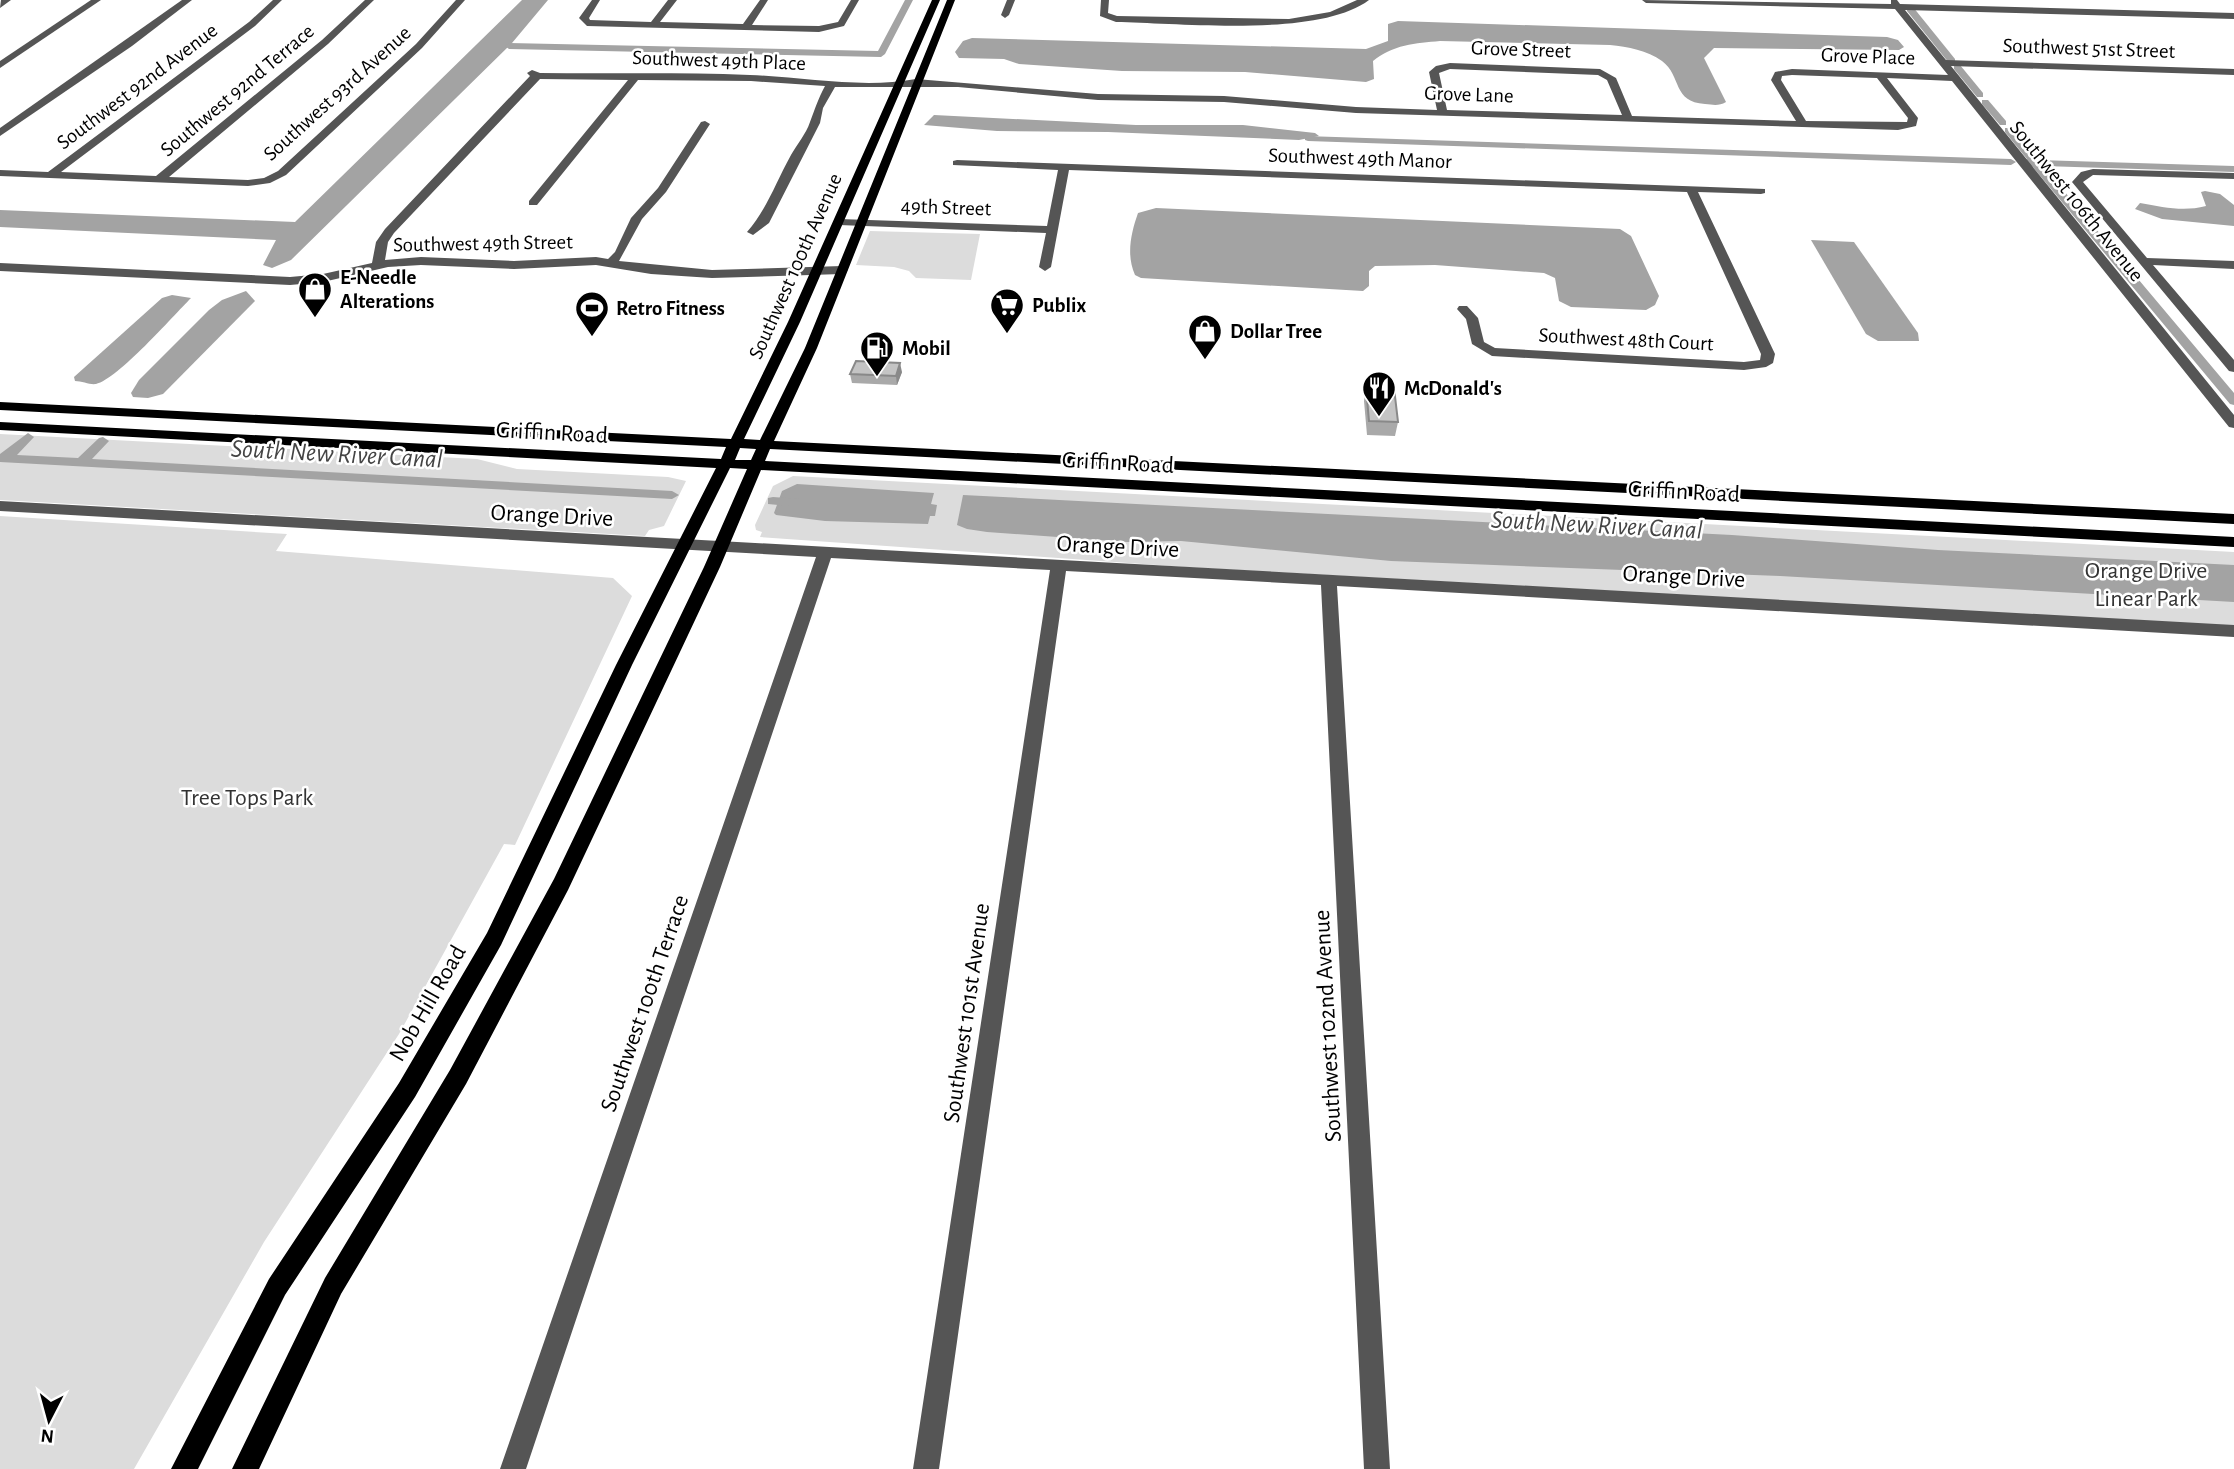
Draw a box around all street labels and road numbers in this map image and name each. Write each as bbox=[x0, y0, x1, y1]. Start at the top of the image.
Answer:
street label: Southwest 92nd Avenue bbox=[53, 19, 221, 153]
street label: Southwest 92nd Terrace bbox=[157, 20, 318, 161]
street label: Southwest 93rd Avenue bbox=[260, 22, 415, 165]
street label: Southwest 51st Street bbox=[2002, 35, 2176, 62]
street label: Grove Street bbox=[1471, 37, 1572, 62]
street label: Grove Place bbox=[1821, 44, 1915, 69]
street label: Southwest 49th Place bbox=[632, 47, 806, 74]
street label: Grove Lane bbox=[1424, 82, 1514, 107]
street label: Southwest 106th Avenue bbox=[2006, 117, 2148, 286]
street label: Southwest 49th Manor bbox=[1268, 145, 1452, 172]
street label: Southwest 100th Avenue bbox=[745, 170, 846, 362]
street label: 49th Street bbox=[900, 195, 992, 220]
street label: Southwest 49th Street bbox=[393, 231, 573, 256]
street label: Southwest 48th Court bbox=[1538, 324, 1714, 355]
street label: Griffin Road bbox=[495, 418, 609, 448]
street label: Griffin Road bbox=[1061, 448, 1175, 478]
street label: Griffin Road bbox=[1627, 477, 1741, 507]
street label: Orange Drive bbox=[490, 501, 614, 531]
street label: Orange Drive bbox=[1056, 532, 1180, 562]
street label: Orange Drive bbox=[1622, 562, 1746, 592]
street label: Southwest 100th Terrace bbox=[597, 892, 693, 1115]
street label: Southwest 101st Avenue bbox=[940, 902, 994, 1125]
street label: Southwest 102nd Avenue bbox=[1310, 909, 1346, 1143]
street label: Nob Hill Road bbox=[385, 941, 471, 1066]

